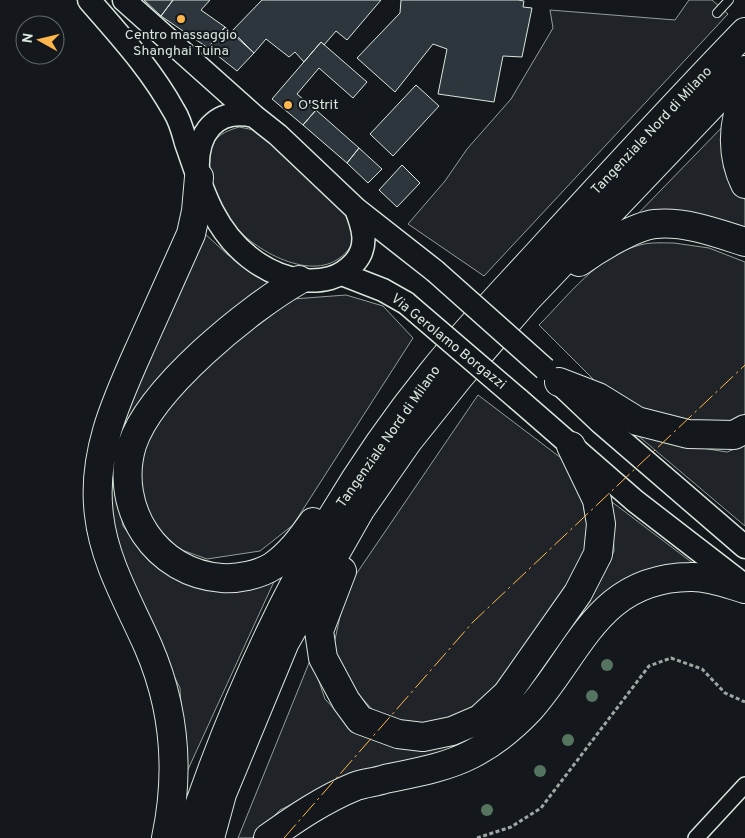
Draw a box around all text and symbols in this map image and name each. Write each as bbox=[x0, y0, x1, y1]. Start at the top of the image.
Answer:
marker: Centro massaggio Shanghai Tuina bbox=[175, 13, 187, 25]
north arrow bbox=[15, 15, 65, 65]
place label: Centro massaggio Shanghai Tuina bbox=[125, 27, 237, 60]
text: N bbox=[19, 32, 38, 45]
street label: Tangenziale Nord di Milano bbox=[588, 63, 716, 199]
place label: O'Strit bbox=[298, 97, 338, 114]
marker: O'Strit bbox=[282, 99, 294, 111]
street label: Via Gerolamo Borgazzi bbox=[387, 290, 509, 394]
street label: Tangenziale Nord di Milano bbox=[333, 363, 445, 511]

